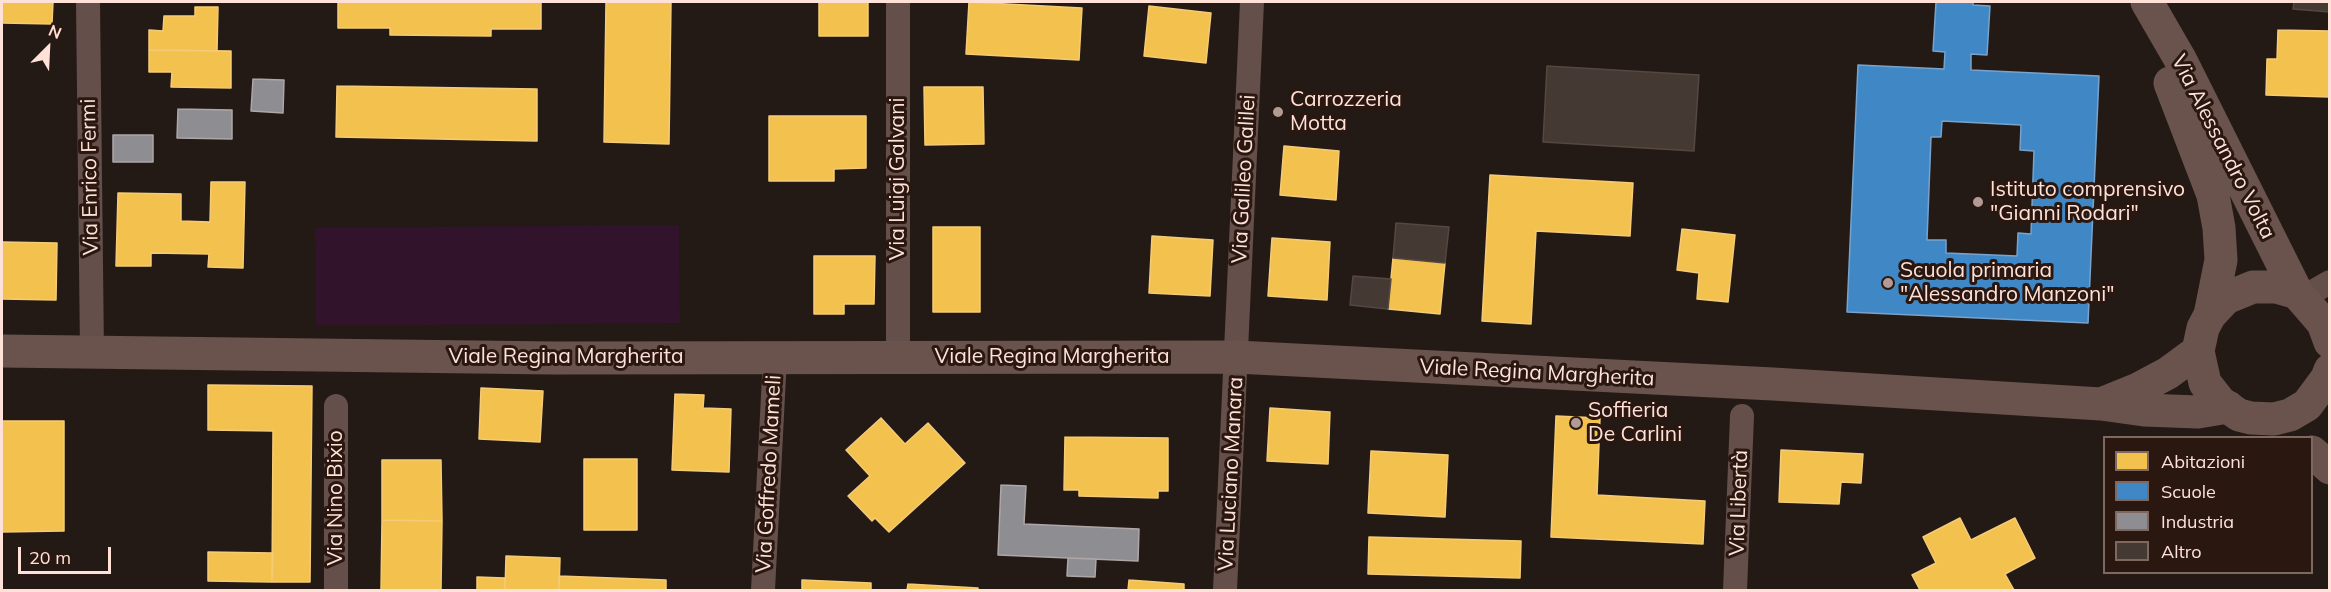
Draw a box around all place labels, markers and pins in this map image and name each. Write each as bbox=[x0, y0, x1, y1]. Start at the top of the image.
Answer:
place label: Carrozzeria Motta bbox=[1290, 87, 1402, 137]
marker: Carrozzeria Motta bbox=[1271, 105, 1285, 119]
place label: Istituto comprensivo "Gianni Rodari" bbox=[1990, 177, 2185, 227]
marker: Istituto comprensivo "Gianni Rodari" bbox=[1971, 195, 1985, 209]
place label: Scuola primaria "Alessandro Manzoni" bbox=[1900, 258, 2115, 308]
marker: Scuola primaria "Alessandro Manzoni" bbox=[1881, 276, 1895, 290]
place label: Soffieria De Carlini bbox=[1588, 398, 1682, 448]
marker: Soffieria De Carlini bbox=[1569, 416, 1583, 430]

